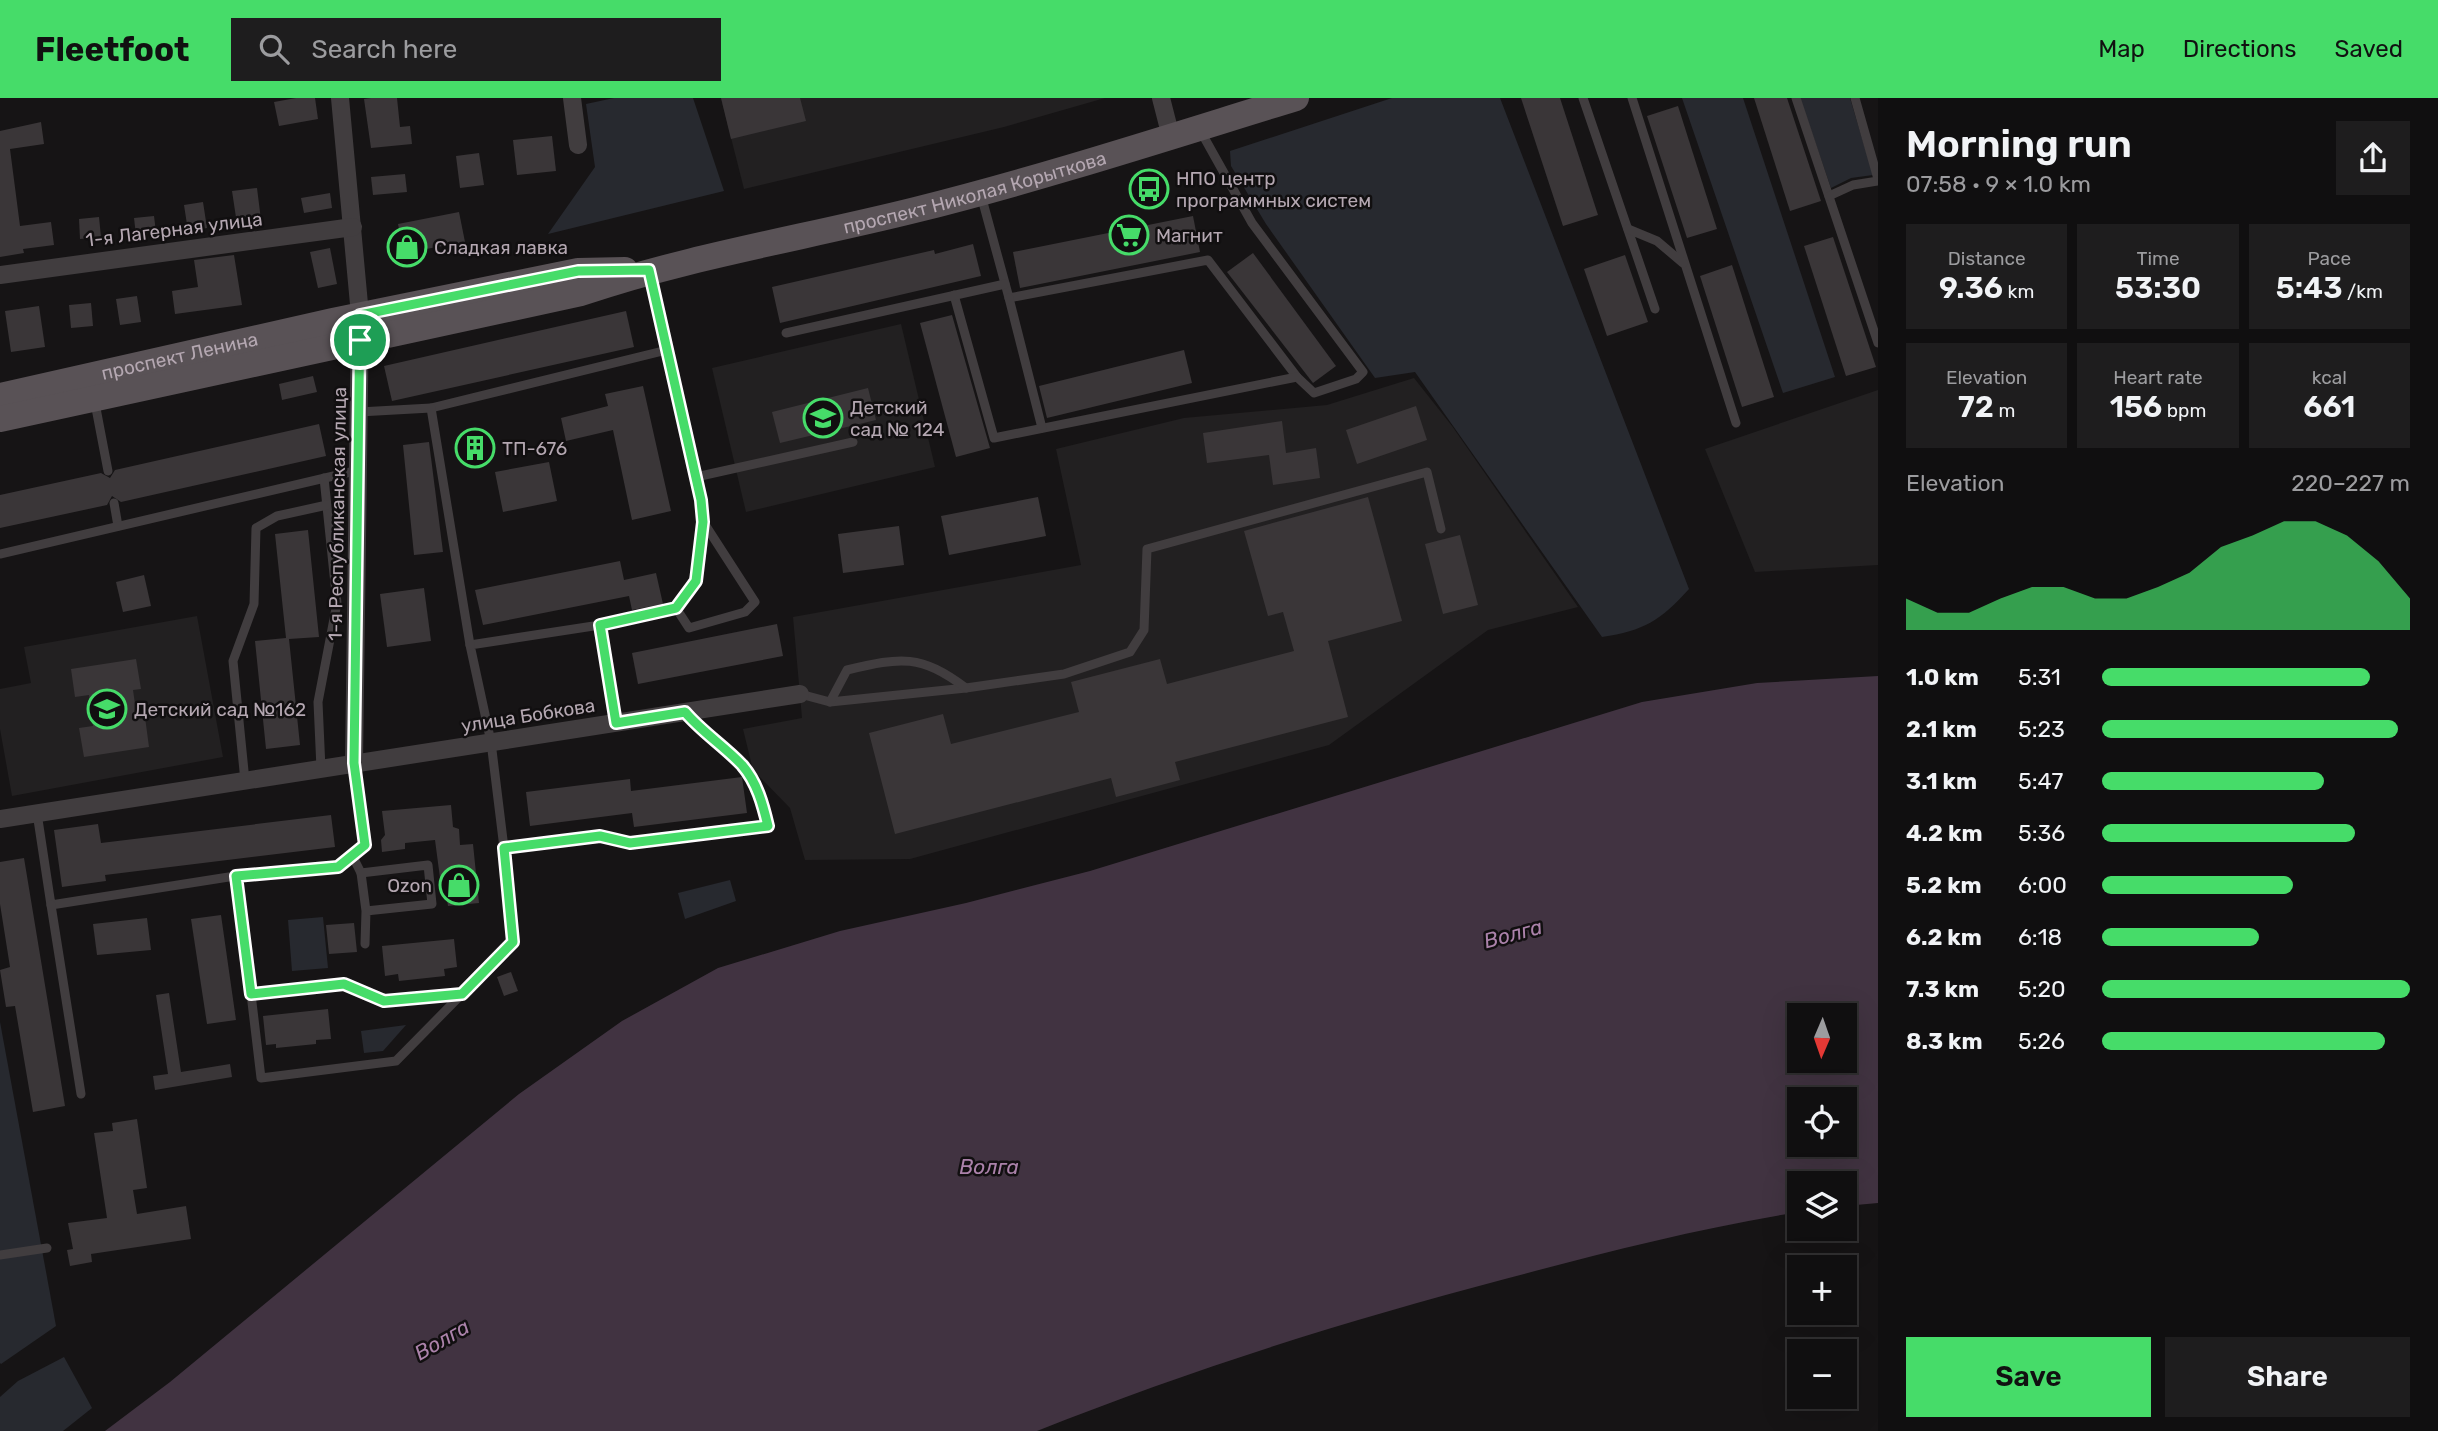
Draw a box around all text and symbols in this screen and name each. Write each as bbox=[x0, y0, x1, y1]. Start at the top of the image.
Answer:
search box bbox=[231, 18, 721, 81]
text: Fleetfoot bbox=[35, 30, 189, 69]
icon: search bbox=[255, 30, 293, 68]
text: Search here bbox=[311, 34, 457, 65]
text: Map bbox=[2098, 35, 2145, 63]
text: Directions bbox=[2183, 35, 2296, 63]
text: Saved bbox=[2334, 35, 2403, 63]
text: Morning run bbox=[1906, 121, 2132, 167]
button: share bbox=[2336, 121, 2410, 195]
street label: проспект Николая Корыткова bbox=[841, 146, 1109, 239]
place label: НПО центр программных систем bbox=[1176, 167, 1371, 212]
bus stop icon: НПО центр программных систем bbox=[1128, 168, 1170, 210]
text: 07:58 · 9 × 1.0 km bbox=[1906, 170, 2091, 198]
street label: 1-я Лагерная улица bbox=[84, 207, 264, 252]
supermarket icon: Магнит bbox=[1108, 214, 1150, 256]
place label: Магнит bbox=[1156, 224, 1223, 247]
shop icon: Сладкая лавка bbox=[386, 226, 428, 268]
place label: Сладкая лавка bbox=[434, 236, 568, 259]
text: Distance bbox=[1948, 247, 2026, 270]
text: Time bbox=[2136, 247, 2180, 270]
text: Pace bbox=[2308, 247, 2351, 270]
text: 9.36 bbox=[1939, 270, 2003, 306]
text: 53:30 bbox=[2115, 270, 2201, 306]
text: 5:43 bbox=[2276, 270, 2342, 306]
text: km bbox=[2003, 280, 2034, 303]
text: /km bbox=[2342, 280, 2383, 303]
pin bbox=[330, 310, 390, 370]
icon: arrive bbox=[341, 321, 379, 359]
street label: проспект Ленина bbox=[99, 327, 260, 385]
text: Elevation bbox=[1946, 366, 2027, 389]
text: Heart rate bbox=[2113, 366, 2203, 389]
text: kcal bbox=[2312, 366, 2347, 389]
street label: 1-я Республиканская улица bbox=[324, 387, 351, 641]
text: 72 bbox=[1958, 389, 1994, 425]
text: 156 bbox=[2110, 389, 2162, 425]
text: 661 bbox=[2303, 389, 2355, 425]
place label: Детский сад № 124 bbox=[850, 396, 945, 441]
school or university icon: Детский сад № 124 bbox=[802, 397, 844, 439]
text: m bbox=[1994, 399, 2015, 422]
text: bpm bbox=[2162, 399, 2206, 422]
building icon: ТП-676 bbox=[454, 427, 496, 469]
place label: ТП-676 bbox=[502, 437, 567, 460]
text: Elevation bbox=[1906, 469, 2005, 497]
text: 220–227 m bbox=[2291, 469, 2410, 497]
text: 1.0 km bbox=[1906, 663, 1979, 691]
text: 5:31 bbox=[2018, 663, 2061, 691]
school or university icon: Детский сад №162 bbox=[86, 688, 128, 730]
street label: улица Бобкова bbox=[460, 694, 597, 737]
place label: Детский сад №162 bbox=[134, 698, 306, 721]
text: 2.1 km bbox=[1906, 715, 1977, 743]
text: 5:23 bbox=[2018, 715, 2065, 743]
text: 3.1 km bbox=[1906, 767, 1977, 795]
text: 5:47 bbox=[2018, 767, 2063, 795]
text: 4.2 km bbox=[1906, 819, 1982, 847]
text: 5:36 bbox=[2018, 819, 2065, 847]
shop icon: Ozon bbox=[438, 864, 480, 906]
text: 5.2 km bbox=[1906, 871, 1982, 899]
text: 6:00 bbox=[2018, 871, 2067, 899]
place label: Ozon bbox=[387, 874, 432, 897]
water label: Волга bbox=[1481, 914, 1545, 953]
text: 6.2 km bbox=[1906, 923, 1982, 951]
text: 6:18 bbox=[2018, 923, 2062, 951]
text: 7.3 km bbox=[1906, 975, 1979, 1003]
text: 5:20 bbox=[2018, 975, 2066, 1003]
north arrow bbox=[1787, 1003, 1857, 1073]
map controls bbox=[1787, 1003, 1857, 1409]
text: 8.3 km bbox=[1906, 1027, 1983, 1055]
text: 5:26 bbox=[2018, 1027, 2065, 1055]
button: locate bbox=[1787, 1087, 1857, 1157]
water label: Волга bbox=[959, 1154, 1019, 1179]
button: layers bbox=[1787, 1171, 1857, 1241]
button: + bbox=[1787, 1255, 1857, 1325]
water label: Волга bbox=[410, 1314, 474, 1365]
button: Save bbox=[1906, 1337, 2151, 1417]
button: Share bbox=[2165, 1337, 2410, 1417]
button: − bbox=[1787, 1339, 1857, 1409]

